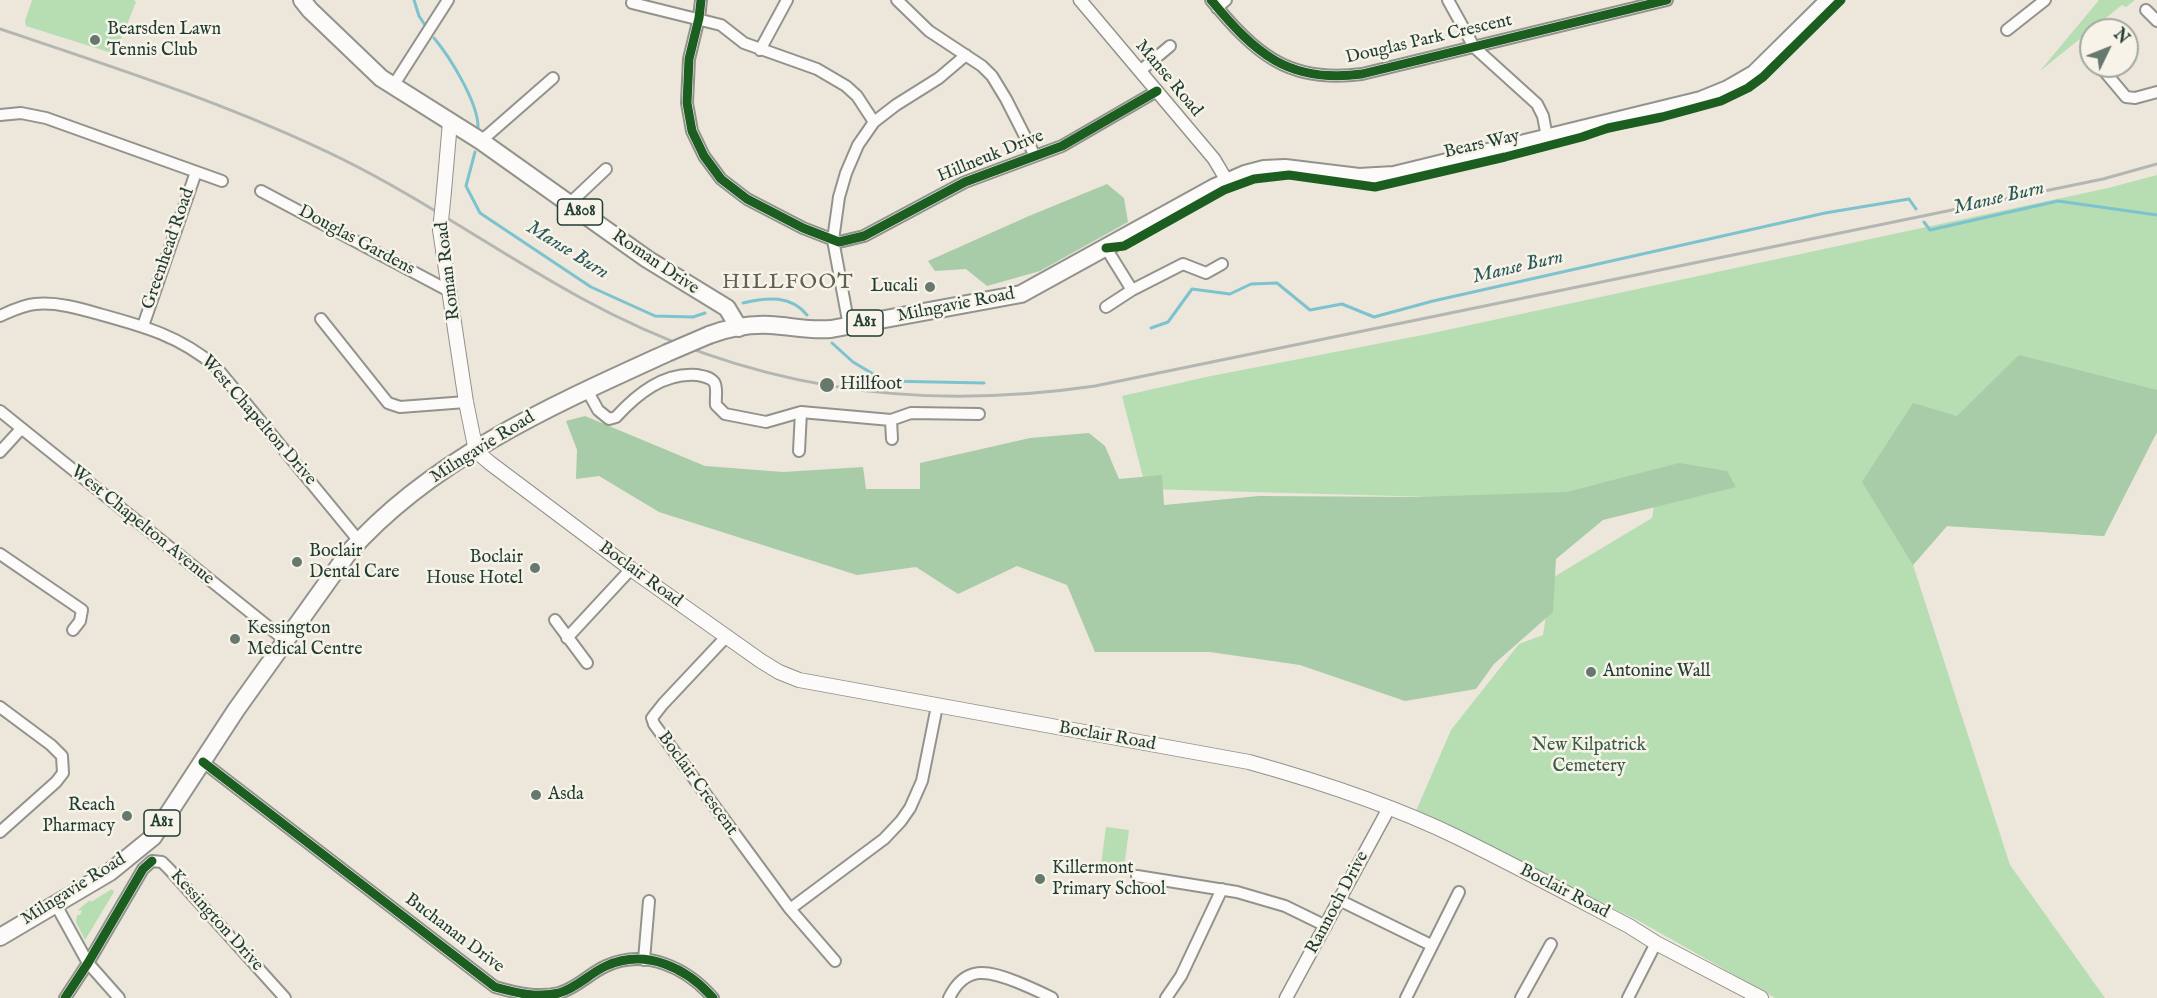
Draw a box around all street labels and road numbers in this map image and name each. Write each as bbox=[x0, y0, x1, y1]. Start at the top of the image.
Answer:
street label: Douglas Park Crescent bbox=[1344, 10, 1514, 70]
street label: Manse Road bbox=[1130, 36, 1206, 122]
street label: Hillneuk Drive bbox=[935, 126, 1047, 188]
street label: Bears Way bbox=[1442, 126, 1522, 164]
street label: Greenhead Road bbox=[138, 186, 200, 312]
road number: A808 bbox=[558, 199, 602, 225]
street label: Douglas Gardens bbox=[294, 201, 418, 281]
street label: Roman Road bbox=[432, 220, 466, 322]
street label: Roman Drive bbox=[607, 226, 703, 300]
street label: Milngavie Road bbox=[895, 284, 1017, 328]
road number: A81 bbox=[847, 310, 883, 336]
street label: West Chapelton Drive bbox=[196, 352, 320, 490]
street label: Milngavie Road bbox=[427, 407, 539, 489]
street label: West Chapelton Avenue bbox=[66, 461, 218, 591]
street label: Boclair Road bbox=[594, 537, 686, 613]
street label: Boclair Road bbox=[1057, 718, 1157, 756]
street label: Boclair Crescent bbox=[652, 728, 742, 840]
road number: A81 bbox=[144, 810, 180, 836]
street label: Rannoch Drive bbox=[1302, 848, 1374, 958]
street label: Milngavie Road bbox=[18, 849, 130, 931]
street label: Boclair Road bbox=[1515, 860, 1613, 924]
street label: Kessington Drive bbox=[165, 866, 267, 976]
street label: Buchanan Drive bbox=[400, 890, 508, 978]

